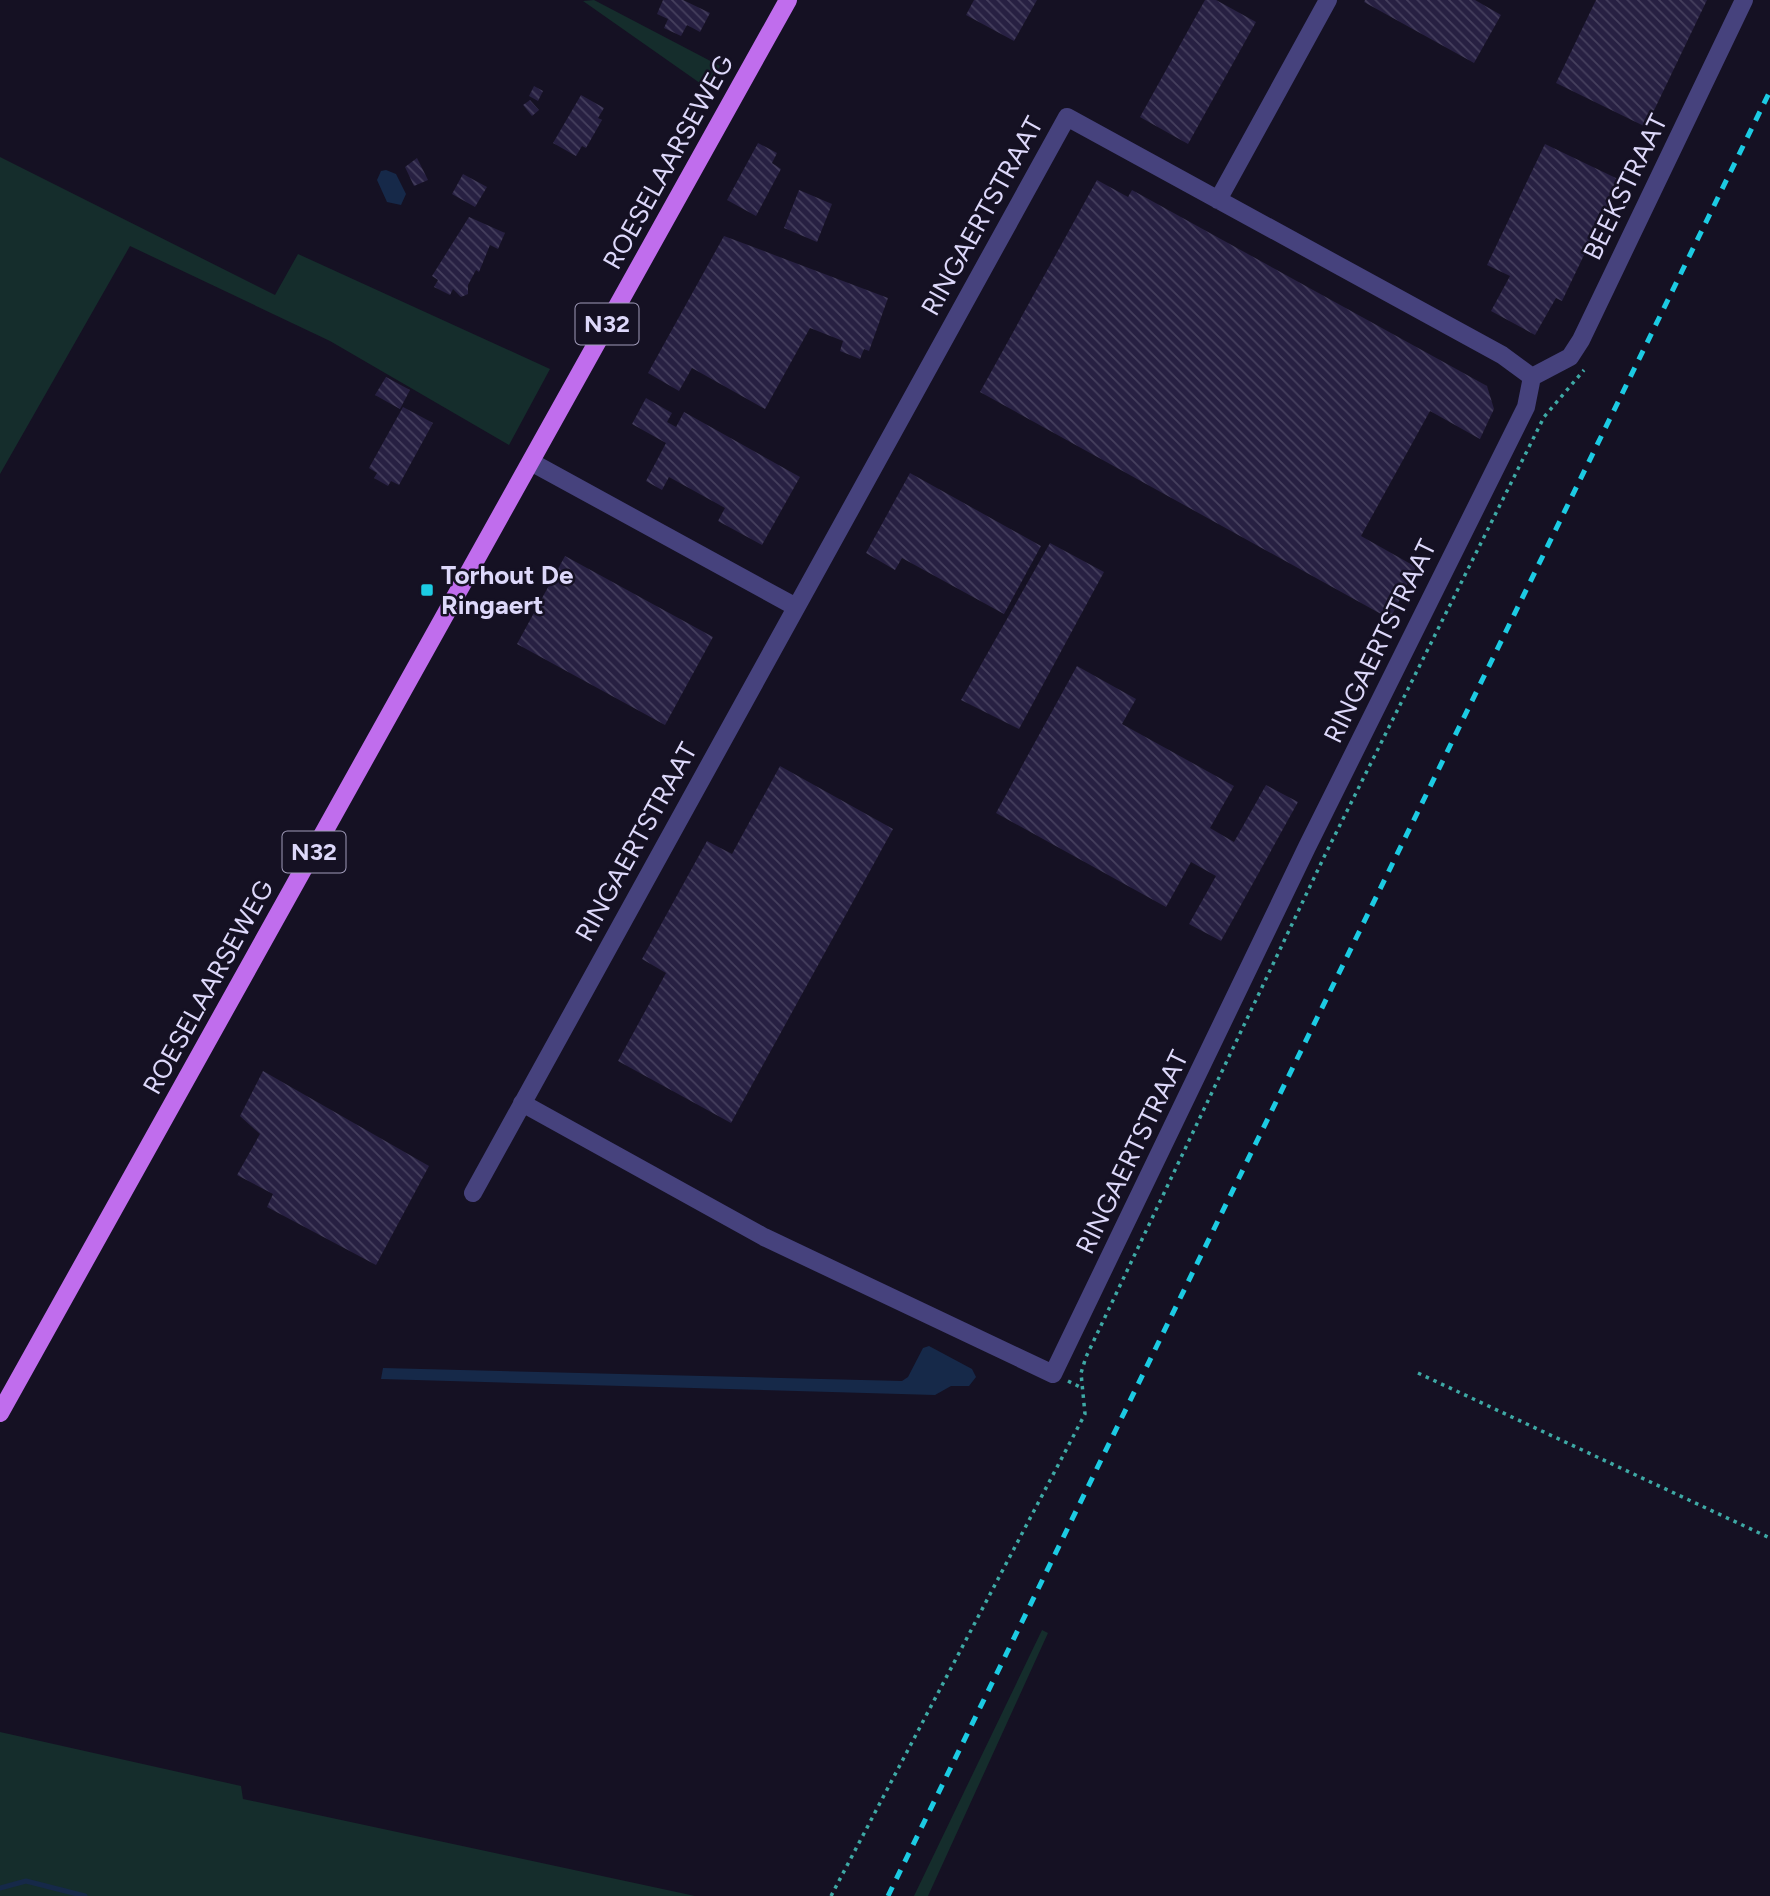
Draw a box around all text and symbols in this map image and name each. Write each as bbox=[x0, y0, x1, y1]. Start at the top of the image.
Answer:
street label: ROESELAARSEWEG bbox=[596, 49, 740, 275]
street label: BEEKSTRAAT bbox=[1576, 108, 1674, 265]
street label: RINGAERTSTRAAT bbox=[914, 110, 1050, 321]
road number: N32 bbox=[576, 304, 638, 344]
street label: RINGAERTSTRAAT bbox=[1317, 533, 1443, 748]
place label: Torhout De Ringaert bbox=[441, 559, 573, 621]
marker: Torhout De Ringaert bbox=[419, 582, 435, 598]
street label: RINGAERTSTRAAT bbox=[568, 736, 704, 947]
road number: N32 bbox=[282, 832, 346, 872]
street label: ROESELAARSEWEG bbox=[136, 874, 280, 1100]
street label: RINGAERTSTRAAT bbox=[1069, 1044, 1195, 1259]

